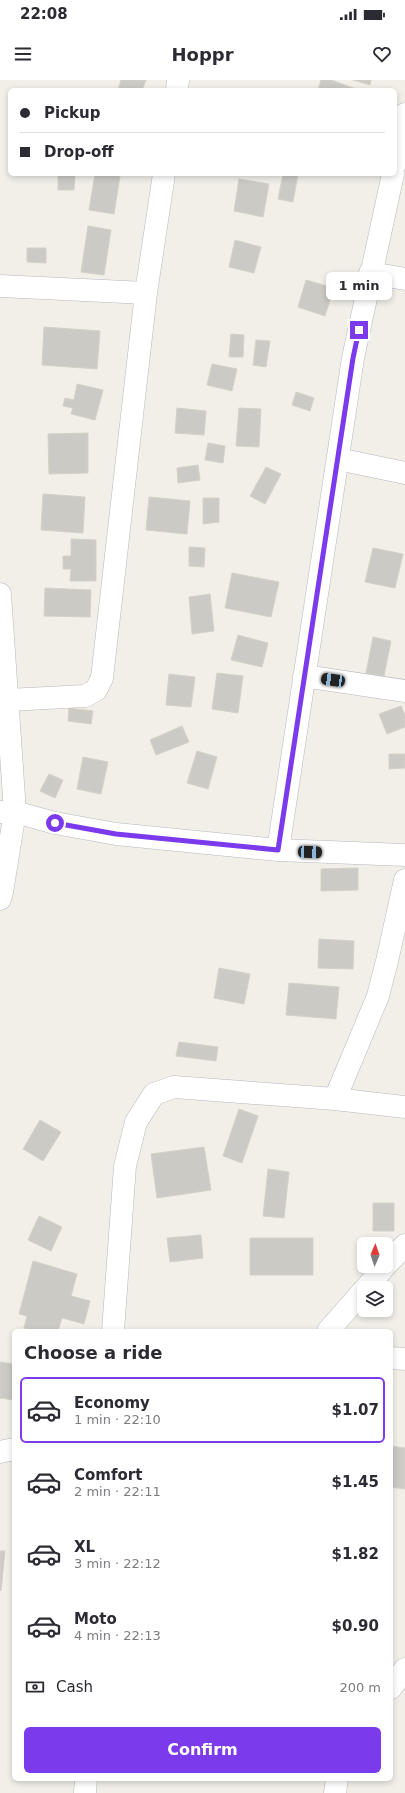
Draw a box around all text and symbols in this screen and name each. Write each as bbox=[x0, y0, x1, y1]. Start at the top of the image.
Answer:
text: 22:08 bbox=[20, 5, 68, 23]
icon: menu bbox=[12, 43, 34, 65]
icon: heart bbox=[371, 43, 393, 65]
text: Hoppr bbox=[171, 44, 234, 65]
text: Pickup bbox=[44, 104, 100, 122]
text: Drop-off bbox=[44, 143, 114, 161]
callout: 1 min bbox=[326, 272, 392, 300]
text: 1 min bbox=[339, 278, 379, 293]
route end bbox=[350, 321, 368, 339]
car bbox=[320, 672, 346, 688]
route start bbox=[46, 814, 64, 832]
car bbox=[298, 846, 322, 858]
north arrow bbox=[357, 1237, 393, 1273]
map controls bbox=[357, 1237, 393, 1317]
button: layers bbox=[357, 1281, 393, 1317]
text: Choose a ride bbox=[24, 1342, 163, 1363]
icon: car bbox=[26, 1392, 62, 1428]
text: Economy bbox=[74, 1394, 150, 1412]
text: $1.07 bbox=[332, 1401, 379, 1419]
text: 1 min · 22:10 bbox=[74, 1412, 161, 1427]
icon: car bbox=[26, 1464, 62, 1500]
text: Comfort bbox=[74, 1466, 142, 1484]
text: $1.45 bbox=[332, 1473, 379, 1491]
text: 2 min · 22:11 bbox=[74, 1484, 161, 1499]
icon: car bbox=[26, 1536, 62, 1572]
text: XL bbox=[74, 1538, 95, 1556]
text: $1.82 bbox=[332, 1545, 379, 1563]
text: 3 min · 22:12 bbox=[74, 1556, 161, 1571]
icon: car bbox=[26, 1608, 62, 1644]
text: Moto bbox=[74, 1610, 117, 1628]
text: $0.90 bbox=[332, 1617, 379, 1635]
text: 4 min · 22:13 bbox=[74, 1628, 161, 1643]
icon: cash bbox=[24, 1676, 46, 1698]
text: Cash bbox=[56, 1678, 93, 1696]
text: 200 m bbox=[339, 1680, 381, 1695]
button: Confirm bbox=[24, 1727, 381, 1773]

